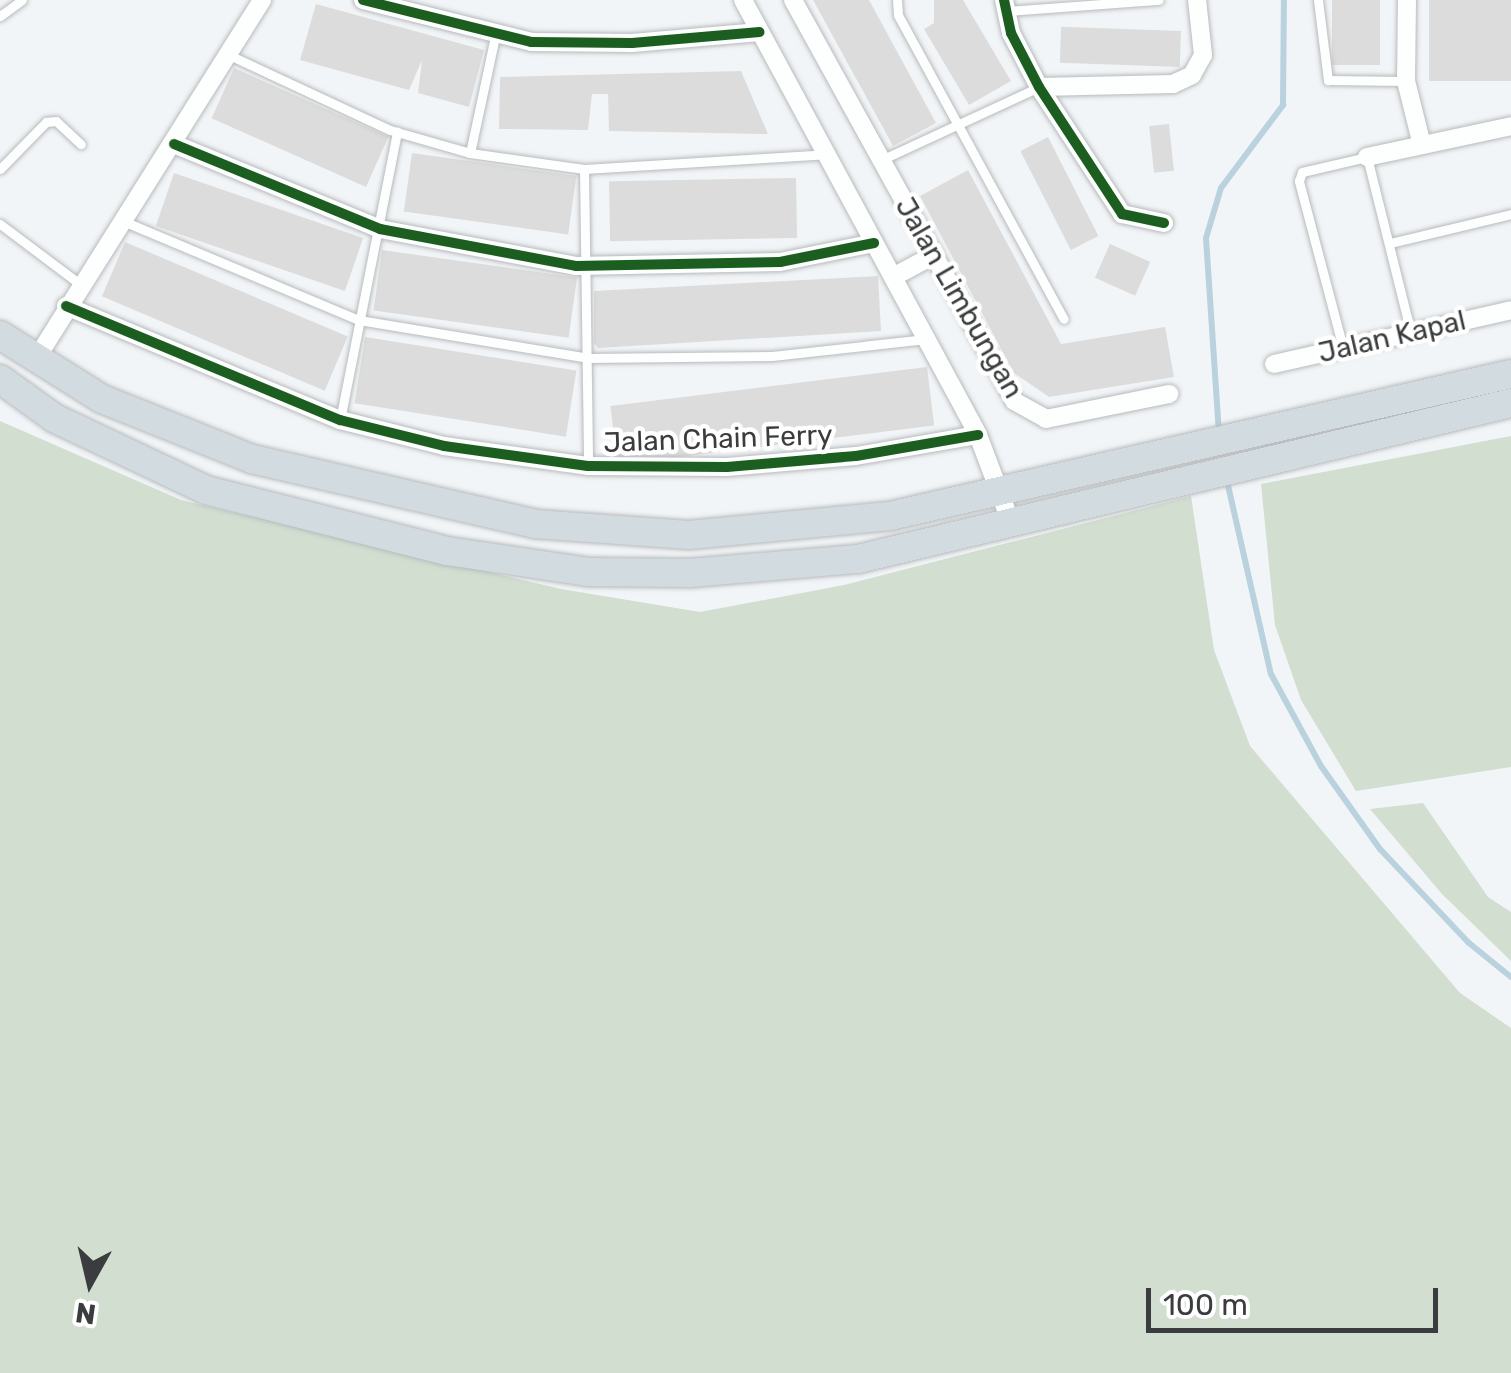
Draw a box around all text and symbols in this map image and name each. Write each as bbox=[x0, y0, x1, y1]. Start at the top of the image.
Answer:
street label: Jalan Limbungan bbox=[888, 192, 1030, 404]
street label: Jalan Kapal bbox=[1315, 304, 1469, 370]
street label: Jalan Chain Ferry bbox=[603, 418, 833, 460]
north arrow bbox=[40, 1233, 140, 1333]
scale bar bbox=[1151, 1268, 1444, 1330]
text: 100 m bbox=[1163, 1287, 1248, 1323]
text: N bbox=[73, 1295, 98, 1331]

